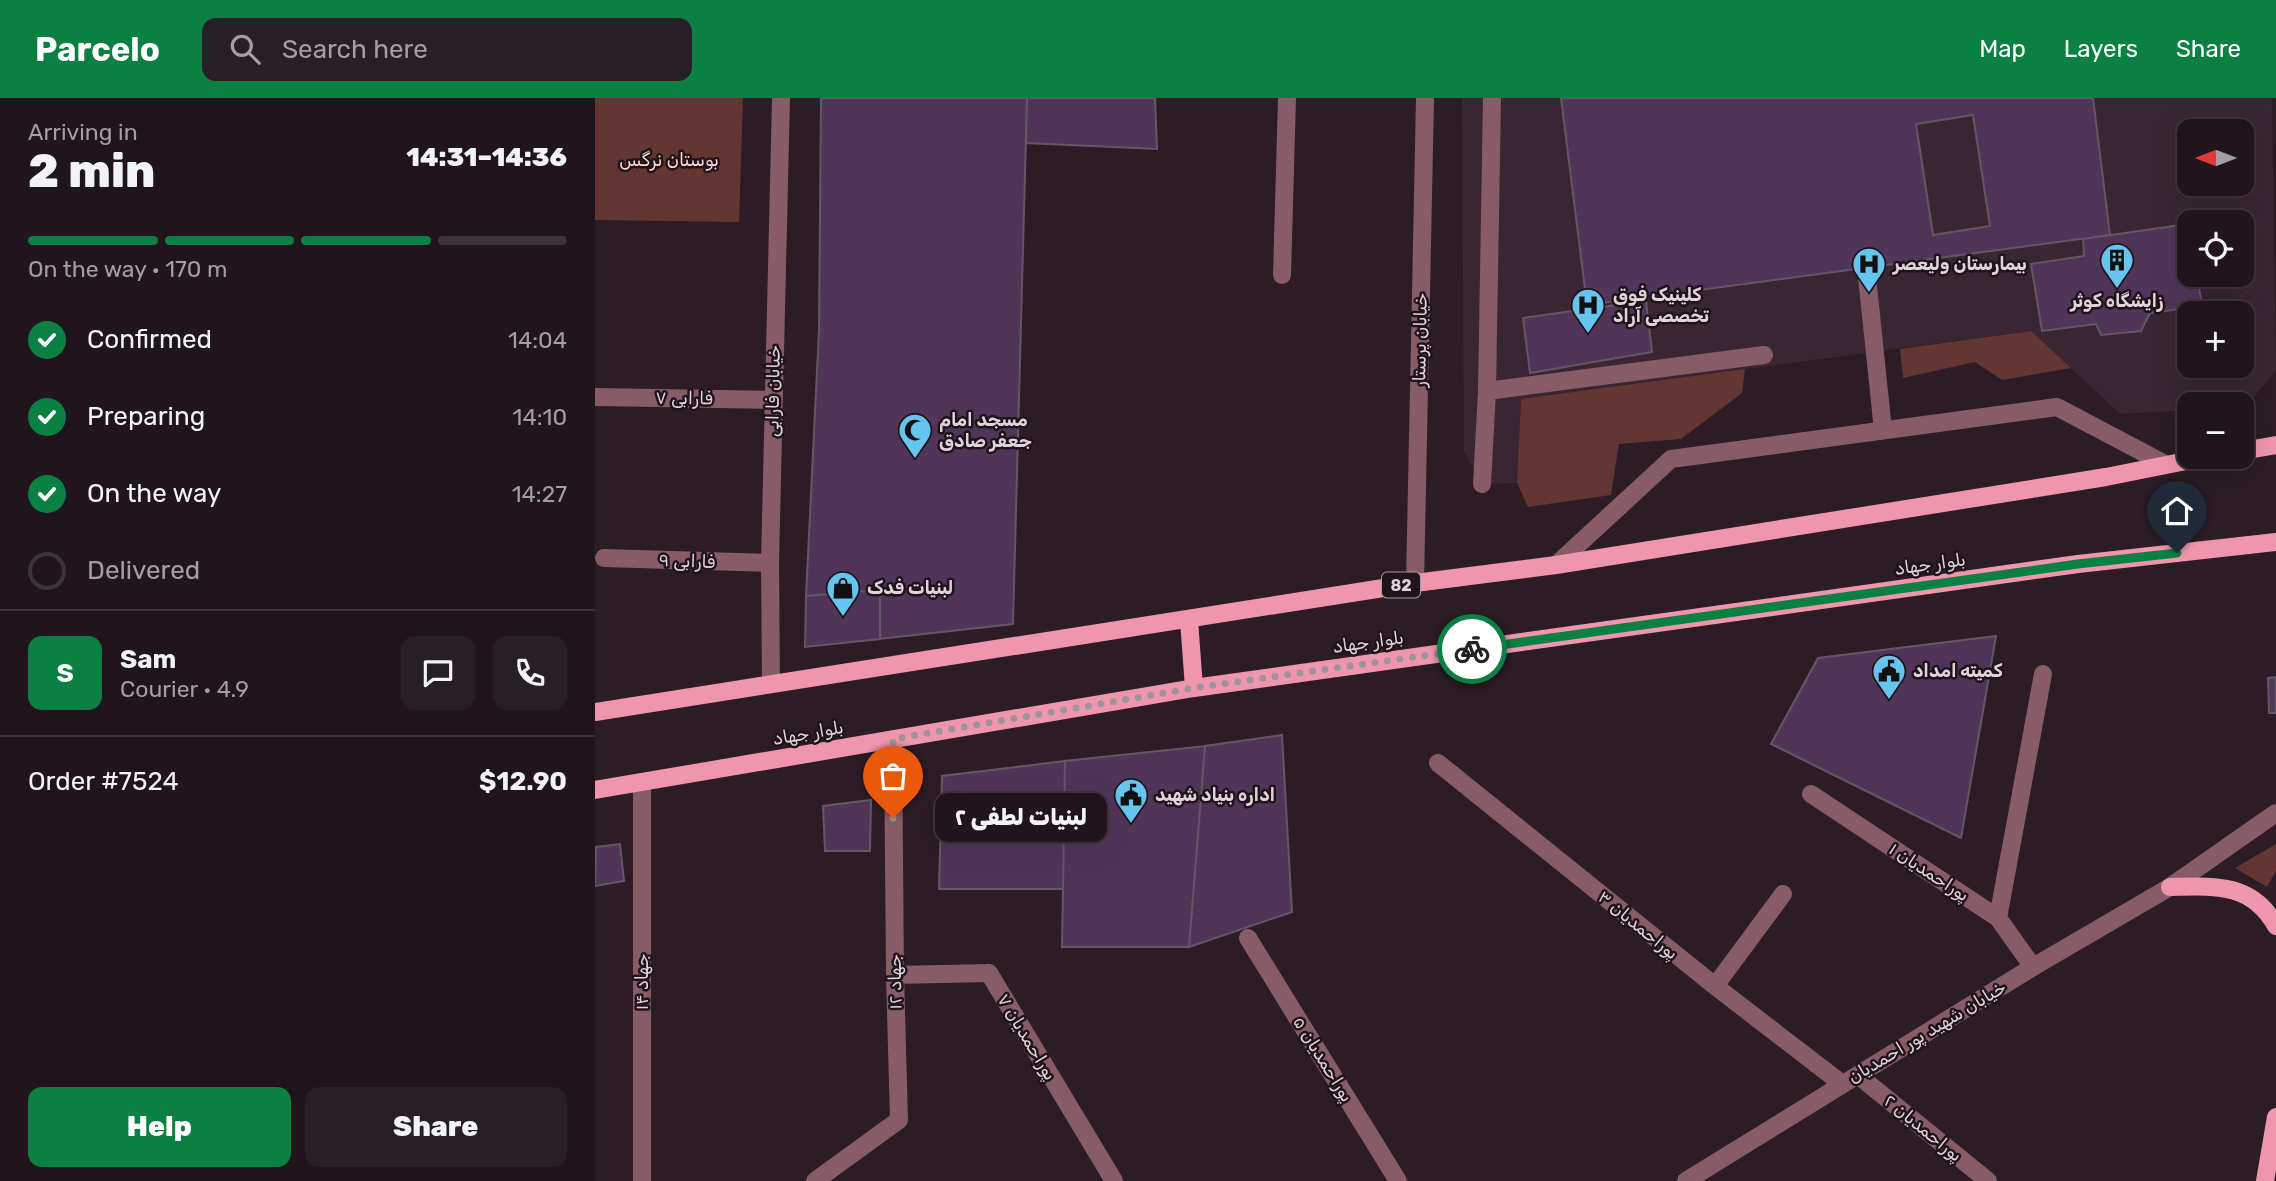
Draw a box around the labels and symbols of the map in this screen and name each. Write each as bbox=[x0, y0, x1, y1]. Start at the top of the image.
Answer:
north arrow bbox=[2177, 119, 2254, 196]
park label: بوستان نرگس bbox=[619, 149, 719, 171]
building icon: زایشگاه کوثر bbox=[2098, 241, 2136, 290]
hospital icon: بیمارستان ولیعصر bbox=[1850, 245, 1888, 294]
place label: بیمارستان ولیعصر bbox=[1892, 253, 2027, 275]
place label: کلینیک فوق تخصصی آراد bbox=[1613, 284, 1709, 327]
hospital icon: کلینیک فوق تخصصی آراد bbox=[1569, 286, 1607, 335]
place label: زایشگاه کوثر bbox=[2069, 290, 2164, 312]
street label: خیابان پرستار bbox=[1408, 293, 1433, 388]
street label: خیابان فارابی bbox=[761, 345, 785, 437]
street label: فارابی ۷ bbox=[655, 386, 713, 410]
place label: مسجد امام جعفر صادق bbox=[939, 409, 1032, 452]
mosque icon: مسجد امام جعفر صادق bbox=[896, 411, 934, 460]
pin bbox=[2147, 481, 2207, 553]
street label: بلوار جهاد bbox=[1893, 548, 1967, 580]
street label: فارابی ۹ bbox=[658, 549, 716, 573]
shop icon: لبنیات فدک bbox=[824, 569, 862, 618]
road number: 82 bbox=[1382, 572, 1420, 598]
place label: لبنیات فدک bbox=[867, 577, 953, 599]
courier bbox=[1437, 614, 1507, 684]
street label: بلوار جهاد bbox=[1331, 626, 1405, 658]
public building icon: کمیته امداد bbox=[1870, 652, 1908, 701]
place label: کمیته امداد bbox=[1913, 660, 2003, 682]
street label: بلوار جهاد bbox=[771, 716, 845, 750]
pin bbox=[863, 746, 923, 818]
public building icon: اداره بنیاد شهید bbox=[1112, 776, 1150, 825]
place label: اداره بنیاد شهید bbox=[1155, 784, 1275, 806]
callout: لبنیات لطفی ۲ bbox=[935, 794, 1107, 842]
street label: پوراحمدیان ۱ bbox=[1884, 838, 1973, 907]
street label: پوراحمدیان ۳ bbox=[1593, 886, 1683, 965]
street label: جهاد ۱۴ bbox=[631, 954, 653, 1010]
street label: جهاد ۱۲ bbox=[884, 954, 906, 1010]
street label: خیابان شهید پور احمدیان bbox=[1844, 976, 2011, 1089]
street label: پوراحمدیان ۷ bbox=[992, 990, 1061, 1085]
street label: پوراحمدیان ۵ bbox=[1287, 1012, 1358, 1106]
street label: پوراحمدیان ۲ bbox=[1879, 1090, 1967, 1167]

